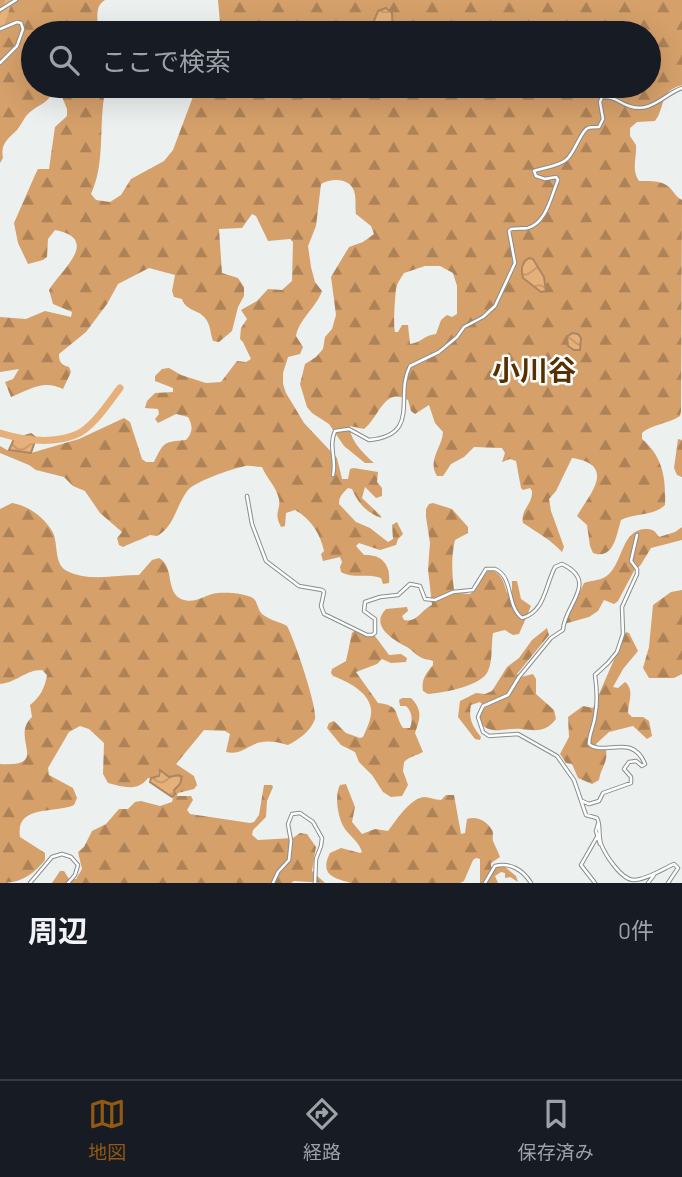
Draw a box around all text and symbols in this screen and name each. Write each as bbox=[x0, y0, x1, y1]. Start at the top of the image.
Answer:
search box bbox=[21, 21, 661, 98]
icon: search bbox=[45, 41, 83, 79]
text: ここで検索 bbox=[101, 45, 231, 76]
district label: 小川谷 bbox=[492, 352, 576, 386]
text: 周辺 bbox=[28, 912, 88, 948]
text: 0件 bbox=[618, 916, 654, 944]
tab: 地図 bbox=[88, 1095, 126, 1164]
tab: 経路 bbox=[303, 1095, 341, 1164]
tab: 保存済み bbox=[518, 1095, 594, 1164]

